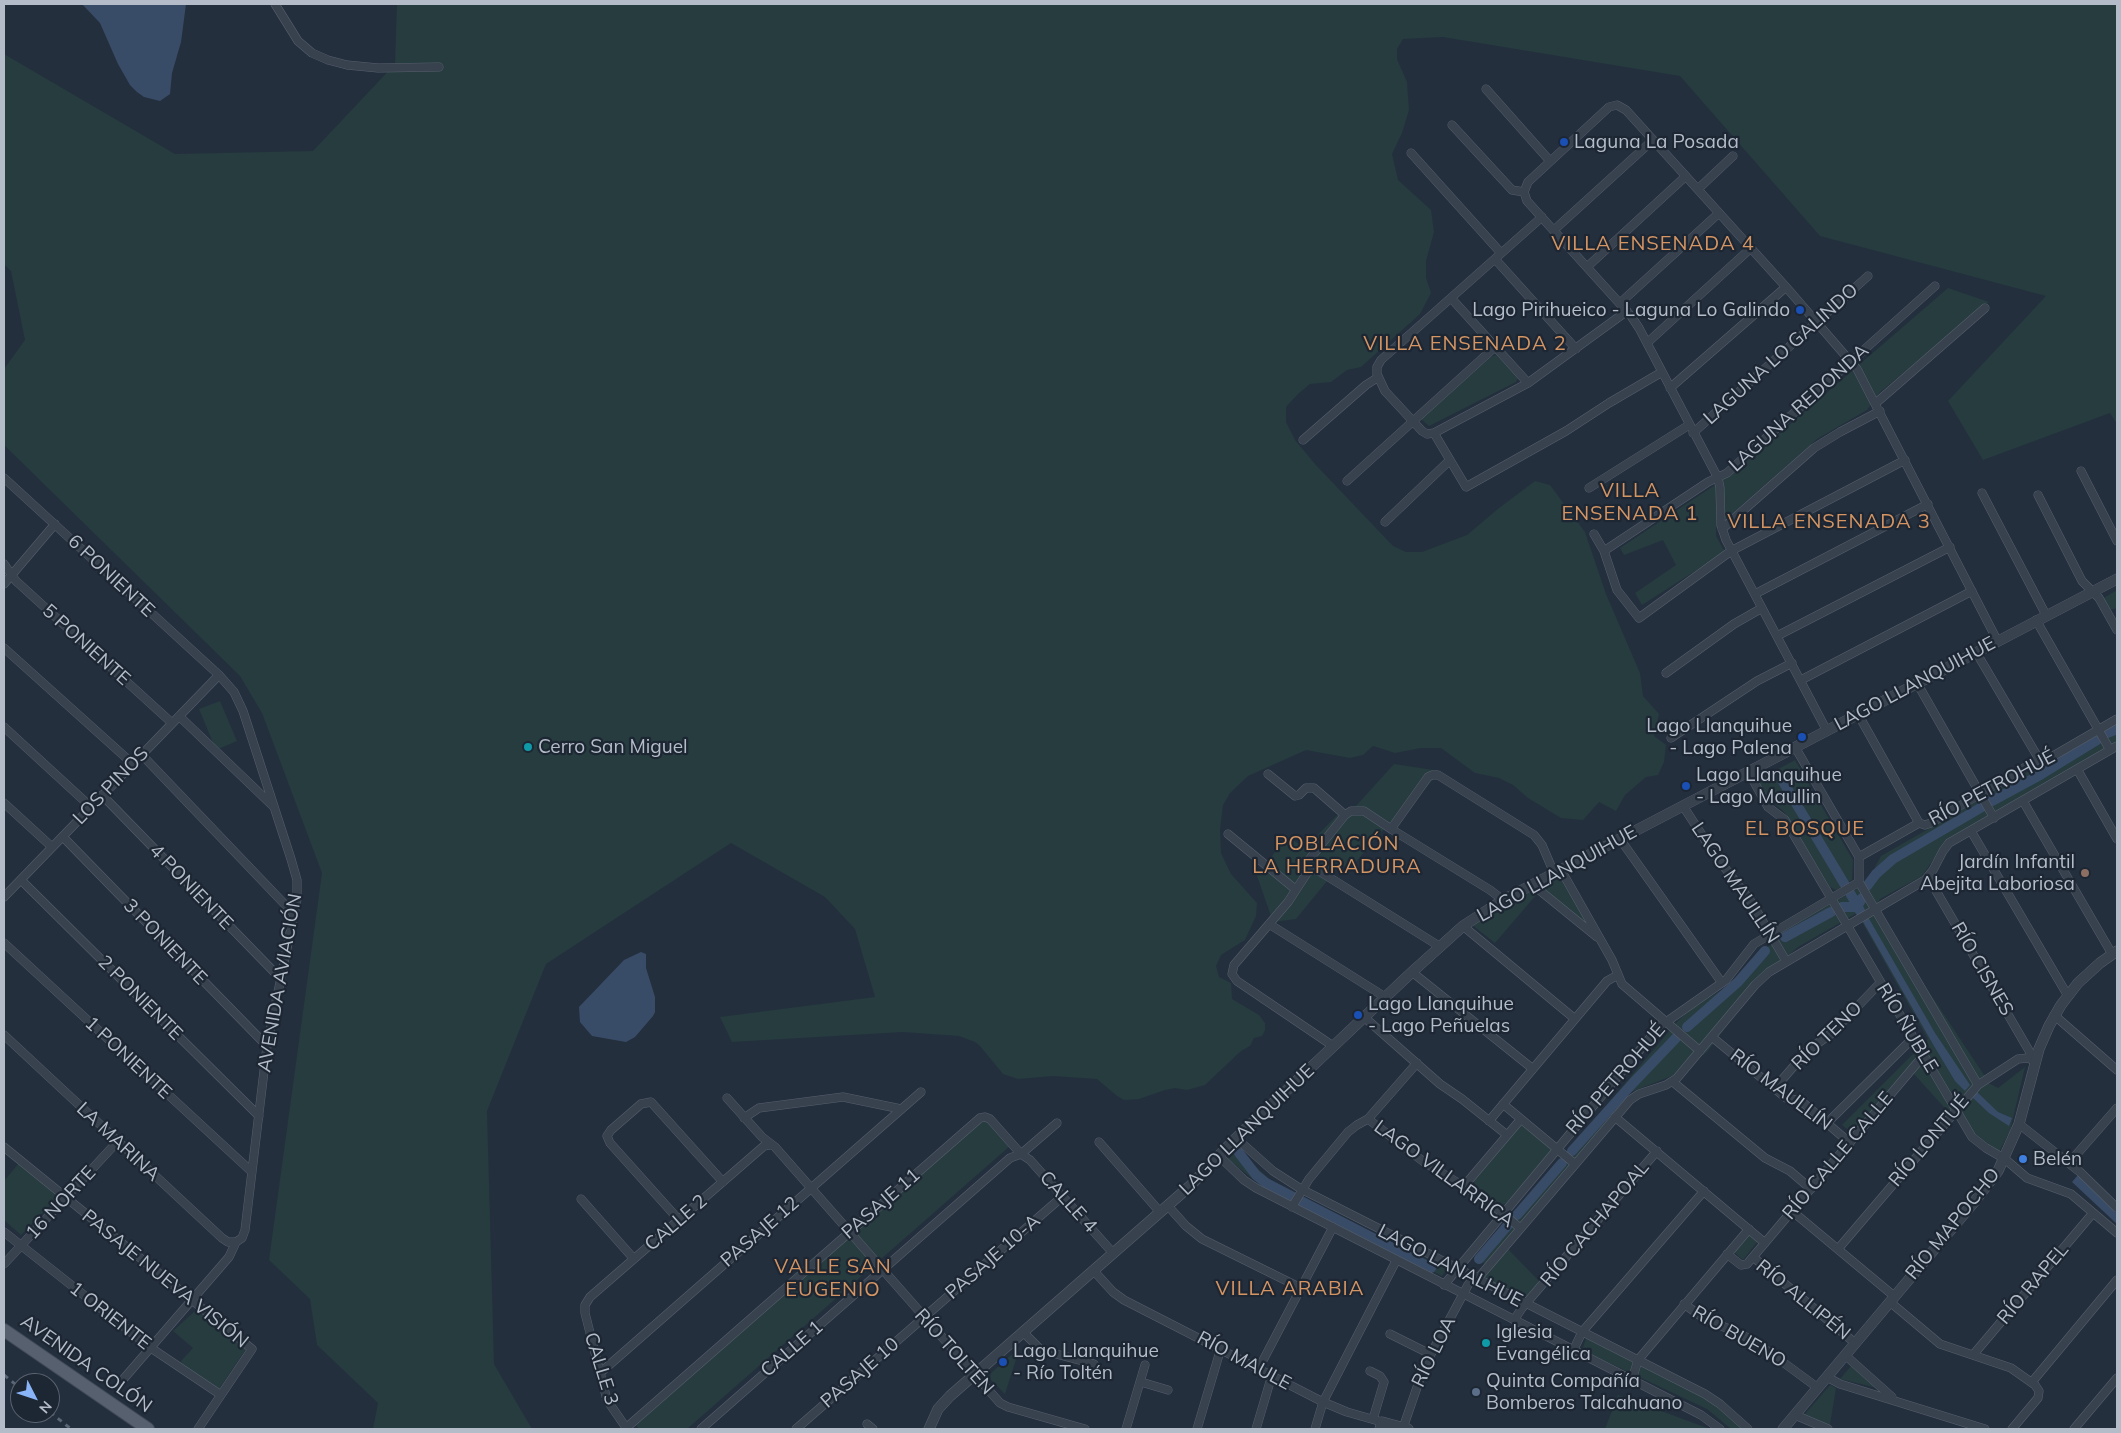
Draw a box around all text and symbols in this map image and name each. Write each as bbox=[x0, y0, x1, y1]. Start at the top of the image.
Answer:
place label: Laguna La Posada bbox=[1574, 131, 1739, 153]
marker: Laguna La Posada bbox=[1558, 136, 1570, 148]
district label: VILLA ENSENADA 4 bbox=[1549, 232, 1757, 256]
street label: LAGUNA LO GALINDO bbox=[1699, 279, 1863, 429]
place label: Lago Pirihueico - Laguna Lo Galindo bbox=[1472, 299, 1790, 321]
marker: Lago Pirihueico - Laguna Lo Galindo bbox=[1794, 304, 1806, 316]
district label: VILLA ENSENADA 2 bbox=[1361, 332, 1569, 356]
street label: LAGUNA REDONDA bbox=[1725, 339, 1873, 477]
district label: VILLA ENSENADA 1 bbox=[1560, 479, 1700, 526]
district label: VILLA ENSENADA 3 bbox=[1725, 510, 1933, 534]
street label: 6 PONIENTE bbox=[63, 530, 159, 622]
street label: 5 PONIENTE bbox=[37, 600, 135, 690]
street label: LAGO LLANQUIHUE bbox=[1831, 632, 1999, 736]
place label: Lago Llanquihue - Lago Palena bbox=[1646, 715, 1792, 759]
marker: Lago Llanquihue - Lago Palena bbox=[1796, 731, 1808, 743]
place label: Cerro San Miguel bbox=[538, 736, 688, 758]
marker: Cerro San Miguel bbox=[522, 741, 534, 753]
street label: LOS PINOS bbox=[68, 742, 154, 830]
street label: RÍO PETROHUÉ bbox=[1925, 745, 2059, 831]
place label: Lago Llanquihue - Lago Maullin bbox=[1696, 764, 1842, 808]
marker: Lago Llanquihue - Lago Maullin bbox=[1680, 780, 1692, 792]
district label: EL BOSQUE bbox=[1744, 817, 1866, 841]
street label: LAGO MAULLÍN bbox=[1686, 818, 1784, 948]
street label: LAGO LLANQUIHUE bbox=[1473, 821, 1641, 927]
district label: POBLACIÓN LA HERRADURA bbox=[1251, 832, 1423, 879]
street label: 4 PONIENTE bbox=[144, 839, 238, 935]
place label: Jardín Infantil Abejita Laboriosa bbox=[1920, 851, 2075, 895]
marker: Jardín Infantil Abejita Laboriosa bbox=[2079, 867, 2091, 879]
street label: AVENIDA AVIACIÓN bbox=[253, 892, 307, 1074]
street label: 3 PONIENTE bbox=[118, 894, 212, 990]
street label: RÍO CISNES bbox=[1946, 918, 2018, 1020]
street label: 2 PONIENTE bbox=[93, 951, 187, 1045]
street label: RÍO ÑUBLE bbox=[1871, 979, 1943, 1077]
place label: Lago Llanquihue - Lago Peñuelas bbox=[1368, 993, 1514, 1037]
street label: RÍO TENO bbox=[1787, 997, 1867, 1075]
marker: Lago Llanquihue - Lago Peñuelas bbox=[1352, 1009, 1364, 1021]
street label: 1 PONIENTE bbox=[80, 1012, 176, 1104]
street label: RÍO PETROHUÉ bbox=[1562, 1019, 1670, 1139]
street label: RÍO MAULLÍN bbox=[1726, 1044, 1836, 1136]
street label: LAGO LLANQUIHUE bbox=[1175, 1060, 1319, 1200]
street label: RÍO CALLE CALLE bbox=[1778, 1088, 1898, 1224]
street label: RÍO LONTUÉ bbox=[1884, 1090, 1974, 1192]
street label: LA MARINA bbox=[72, 1098, 164, 1186]
street label: LAGO VILLARRICA bbox=[1370, 1116, 1518, 1232]
place label: Belén bbox=[2033, 1148, 2082, 1170]
marker: Belén bbox=[2017, 1153, 2029, 1165]
street label: RÍO CACHAPOAL bbox=[1536, 1157, 1654, 1291]
street label: 16 NORTE bbox=[21, 1162, 101, 1244]
street label: PASAJE 11 bbox=[837, 1164, 925, 1244]
street label: RÍO MAPOCHO bbox=[1901, 1164, 2005, 1284]
street label: CALLE 4 bbox=[1034, 1167, 1102, 1237]
street label: CALLE 2 bbox=[640, 1190, 712, 1256]
street label: PASAJE 12 bbox=[716, 1192, 804, 1272]
street label: PASAJE NUEVA VISIÓN bbox=[77, 1205, 253, 1353]
street label: PASAJE 10-A bbox=[941, 1210, 1045, 1304]
street label: LAGO LANALHUE bbox=[1374, 1220, 1526, 1312]
street label: RÍO RAPEL bbox=[1993, 1239, 2073, 1329]
district label: VALLE SAN EUGENIO bbox=[773, 1255, 893, 1302]
street label: RÍO ALLIPÉN bbox=[1751, 1255, 1855, 1345]
street label: 1 ORIENTE bbox=[65, 1277, 155, 1355]
district label: VILLA ARABIA bbox=[1214, 1277, 1366, 1301]
street label: RÍO BUENO bbox=[1688, 1301, 1790, 1373]
street label: RÍO TOLTÉN bbox=[909, 1304, 999, 1400]
street label: AVENIDA COLÓN bbox=[16, 1310, 156, 1418]
street label: RÍO LOA bbox=[1407, 1313, 1461, 1391]
street label: CALLE 1 bbox=[756, 1316, 828, 1382]
place label: Iglesia Evangélica bbox=[1496, 1321, 1591, 1365]
street label: RÍO MAULE bbox=[1193, 1327, 1295, 1395]
street label: CALLE 3 bbox=[579, 1330, 623, 1408]
street label: PASAJE 10 bbox=[816, 1333, 904, 1413]
marker: Iglesia Evangélica bbox=[1480, 1337, 1492, 1349]
place label: Lago Llanquihue - Río Toltén bbox=[1013, 1340, 1159, 1384]
marker: Lago Llanquihue - Río Toltén bbox=[997, 1356, 1009, 1368]
place label: Quinta Compañía Bomberos Talcahuano bbox=[1486, 1370, 1682, 1414]
north arrow bbox=[10, 1373, 60, 1423]
marker: Quinta Compañía Bomberos Talcahuano bbox=[1470, 1386, 1482, 1398]

